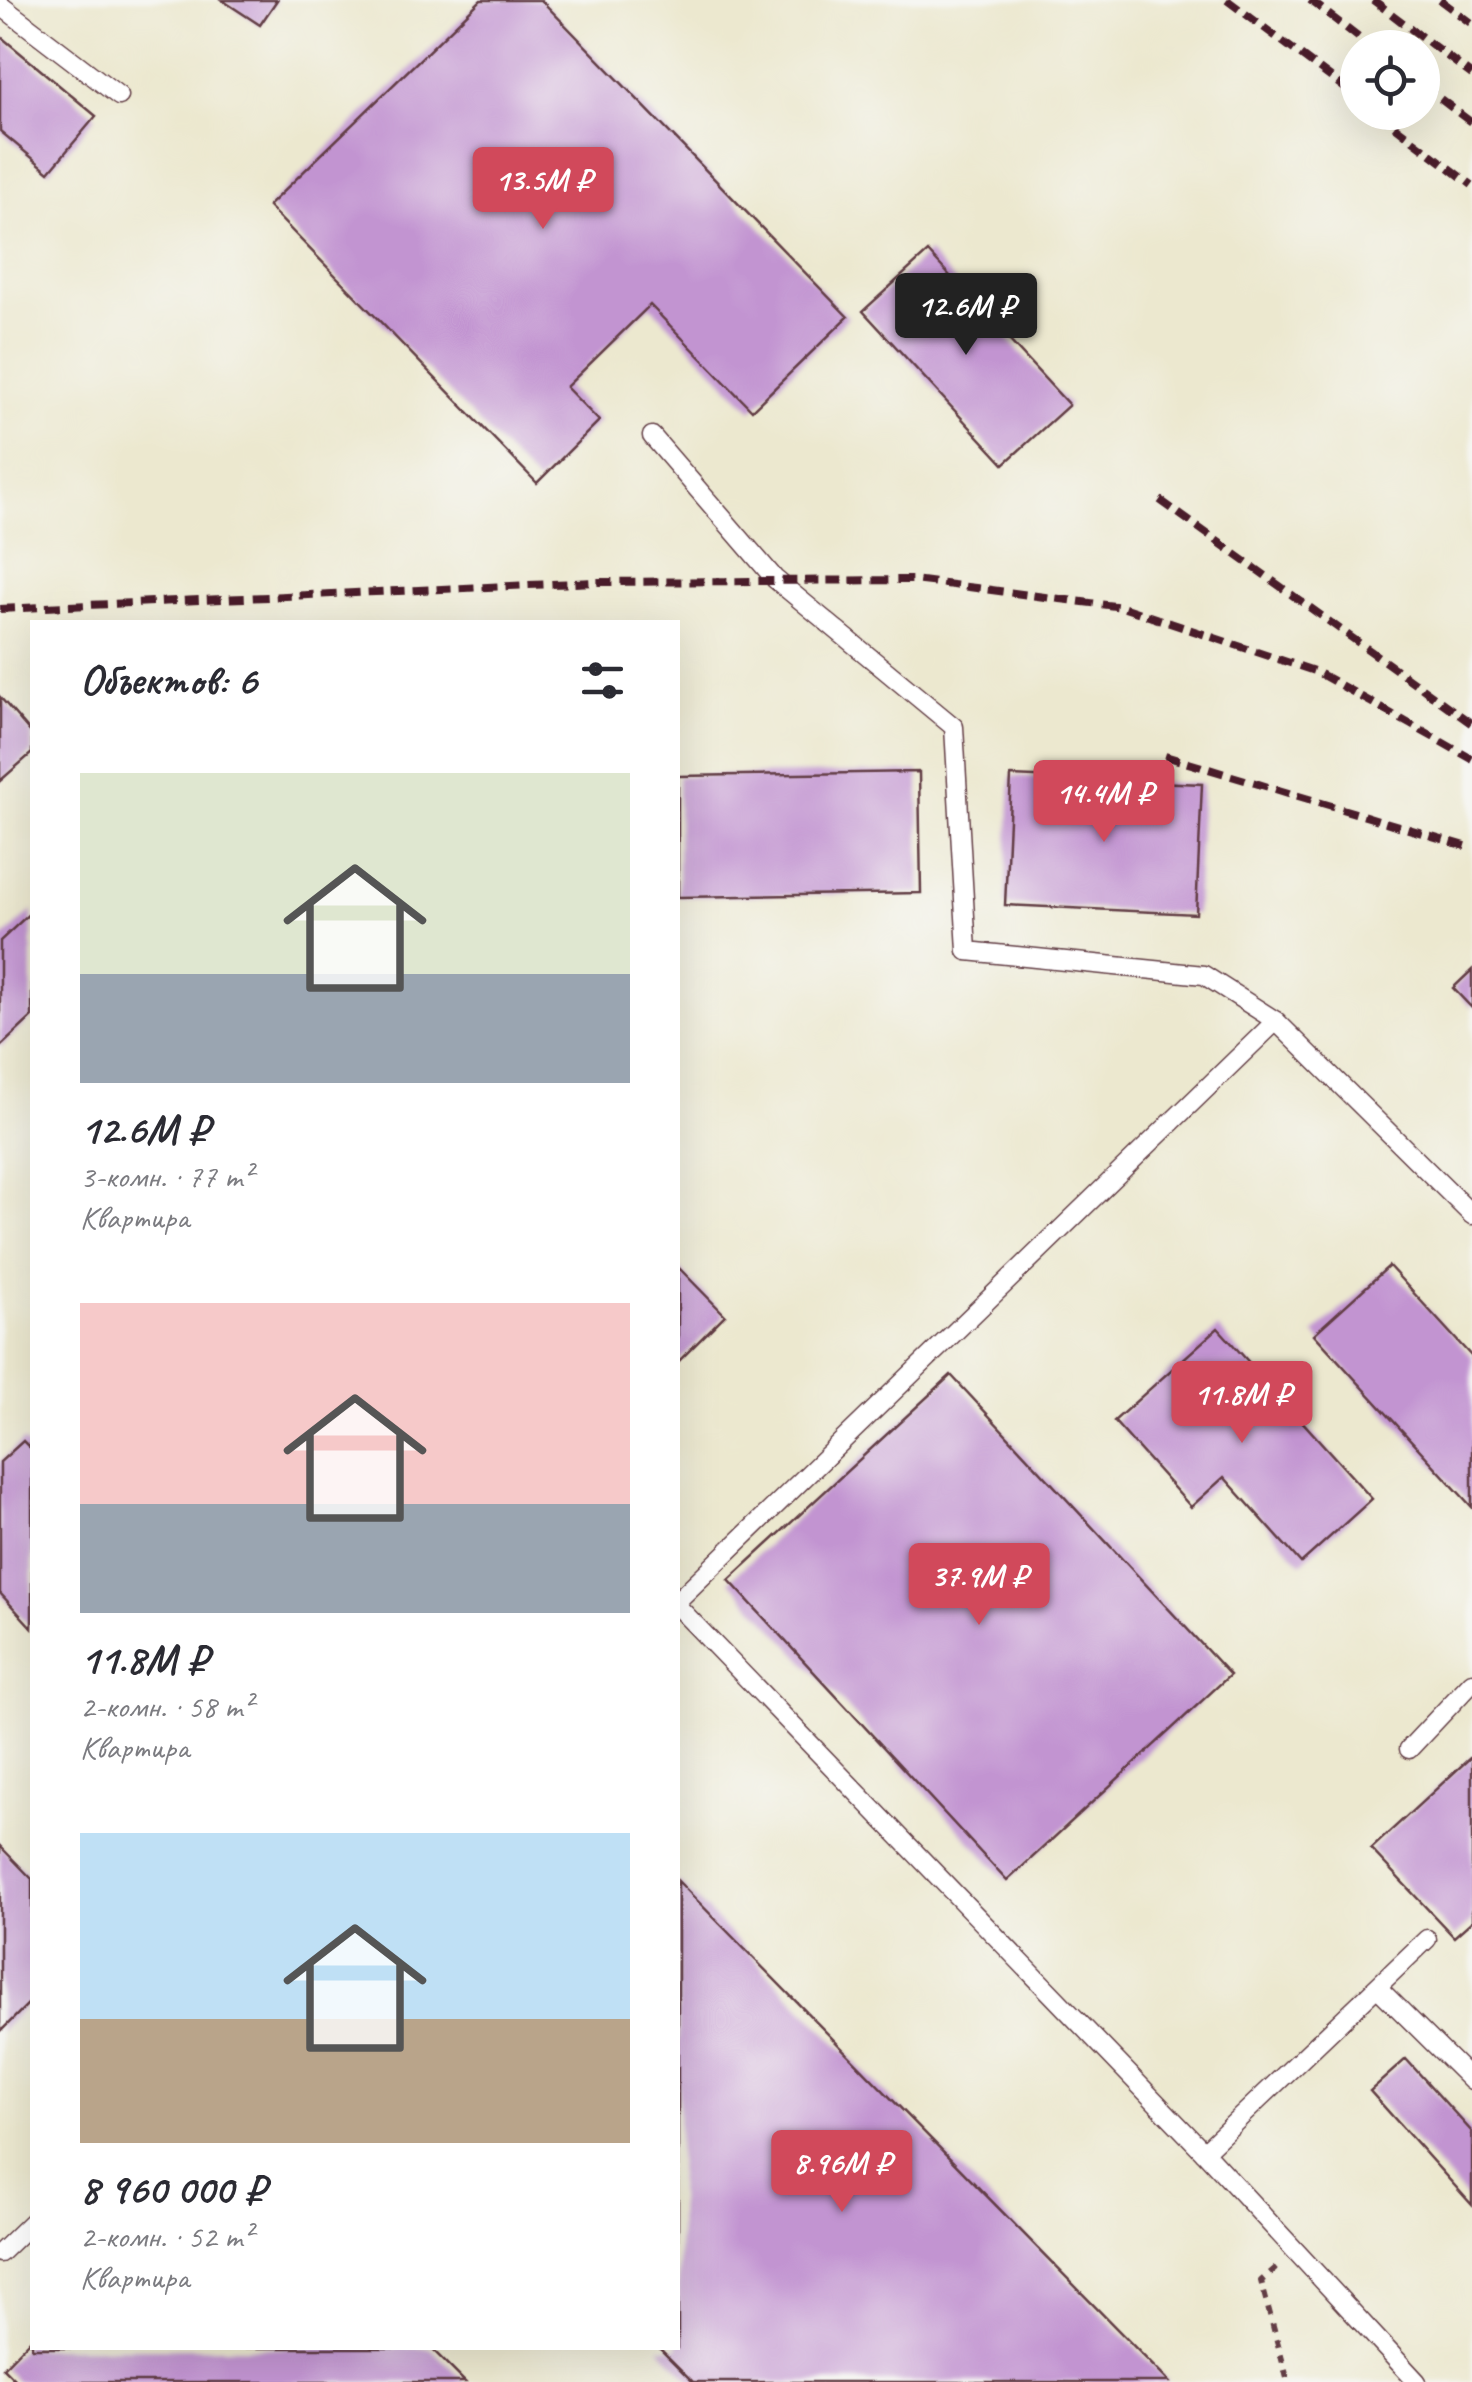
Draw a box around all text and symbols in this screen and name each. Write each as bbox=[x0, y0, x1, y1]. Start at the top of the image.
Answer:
map controls bbox=[1340, 30, 1440, 130]
button: locate bbox=[1340, 30, 1440, 130]
pin: 13.5M ₽ bbox=[451, 147, 635, 232]
text: 13.5M ₽ bbox=[495, 159, 591, 200]
pin: 12.6M ₽ bbox=[874, 273, 1058, 358]
text: 12.6M ₽ bbox=[917, 285, 1015, 326]
icon: filters bbox=[575, 653, 630, 708]
text: Объектов: 6 bbox=[80, 654, 257, 707]
pin: 14.4M ₽ bbox=[1012, 760, 1196, 845]
text: 14.4M ₽ bbox=[1055, 772, 1153, 813]
icon: home bbox=[265, 838, 445, 1018]
text: 12.6M ₽ bbox=[80, 1103, 208, 1156]
text: 3-комн. · 77 m² bbox=[80, 1156, 252, 1197]
text: Квартира bbox=[80, 1197, 189, 1238]
pin: 11.8M ₽ bbox=[1150, 1361, 1334, 1446]
icon: home bbox=[265, 1368, 445, 1548]
text: 11.8M ₽ bbox=[1193, 1373, 1291, 1414]
pin: 37.9M ₽ bbox=[887, 1543, 1071, 1628]
text: 37.9M ₽ bbox=[931, 1555, 1027, 1596]
text: 11.8M ₽ bbox=[80, 1633, 208, 1686]
text: 2-комн. · 58 m² bbox=[80, 1686, 252, 1727]
text: Квартира bbox=[80, 1727, 189, 1768]
icon: home bbox=[265, 1898, 445, 2078]
pin: 8.96M ₽ bbox=[750, 2130, 934, 2215]
text: 8.96M ₽ bbox=[793, 2142, 891, 2183]
text: 8 960 000 ₽ bbox=[80, 2163, 265, 2216]
text: 2-комн. · 52 m² bbox=[80, 2216, 252, 2257]
text: Квартира bbox=[80, 2257, 189, 2298]

